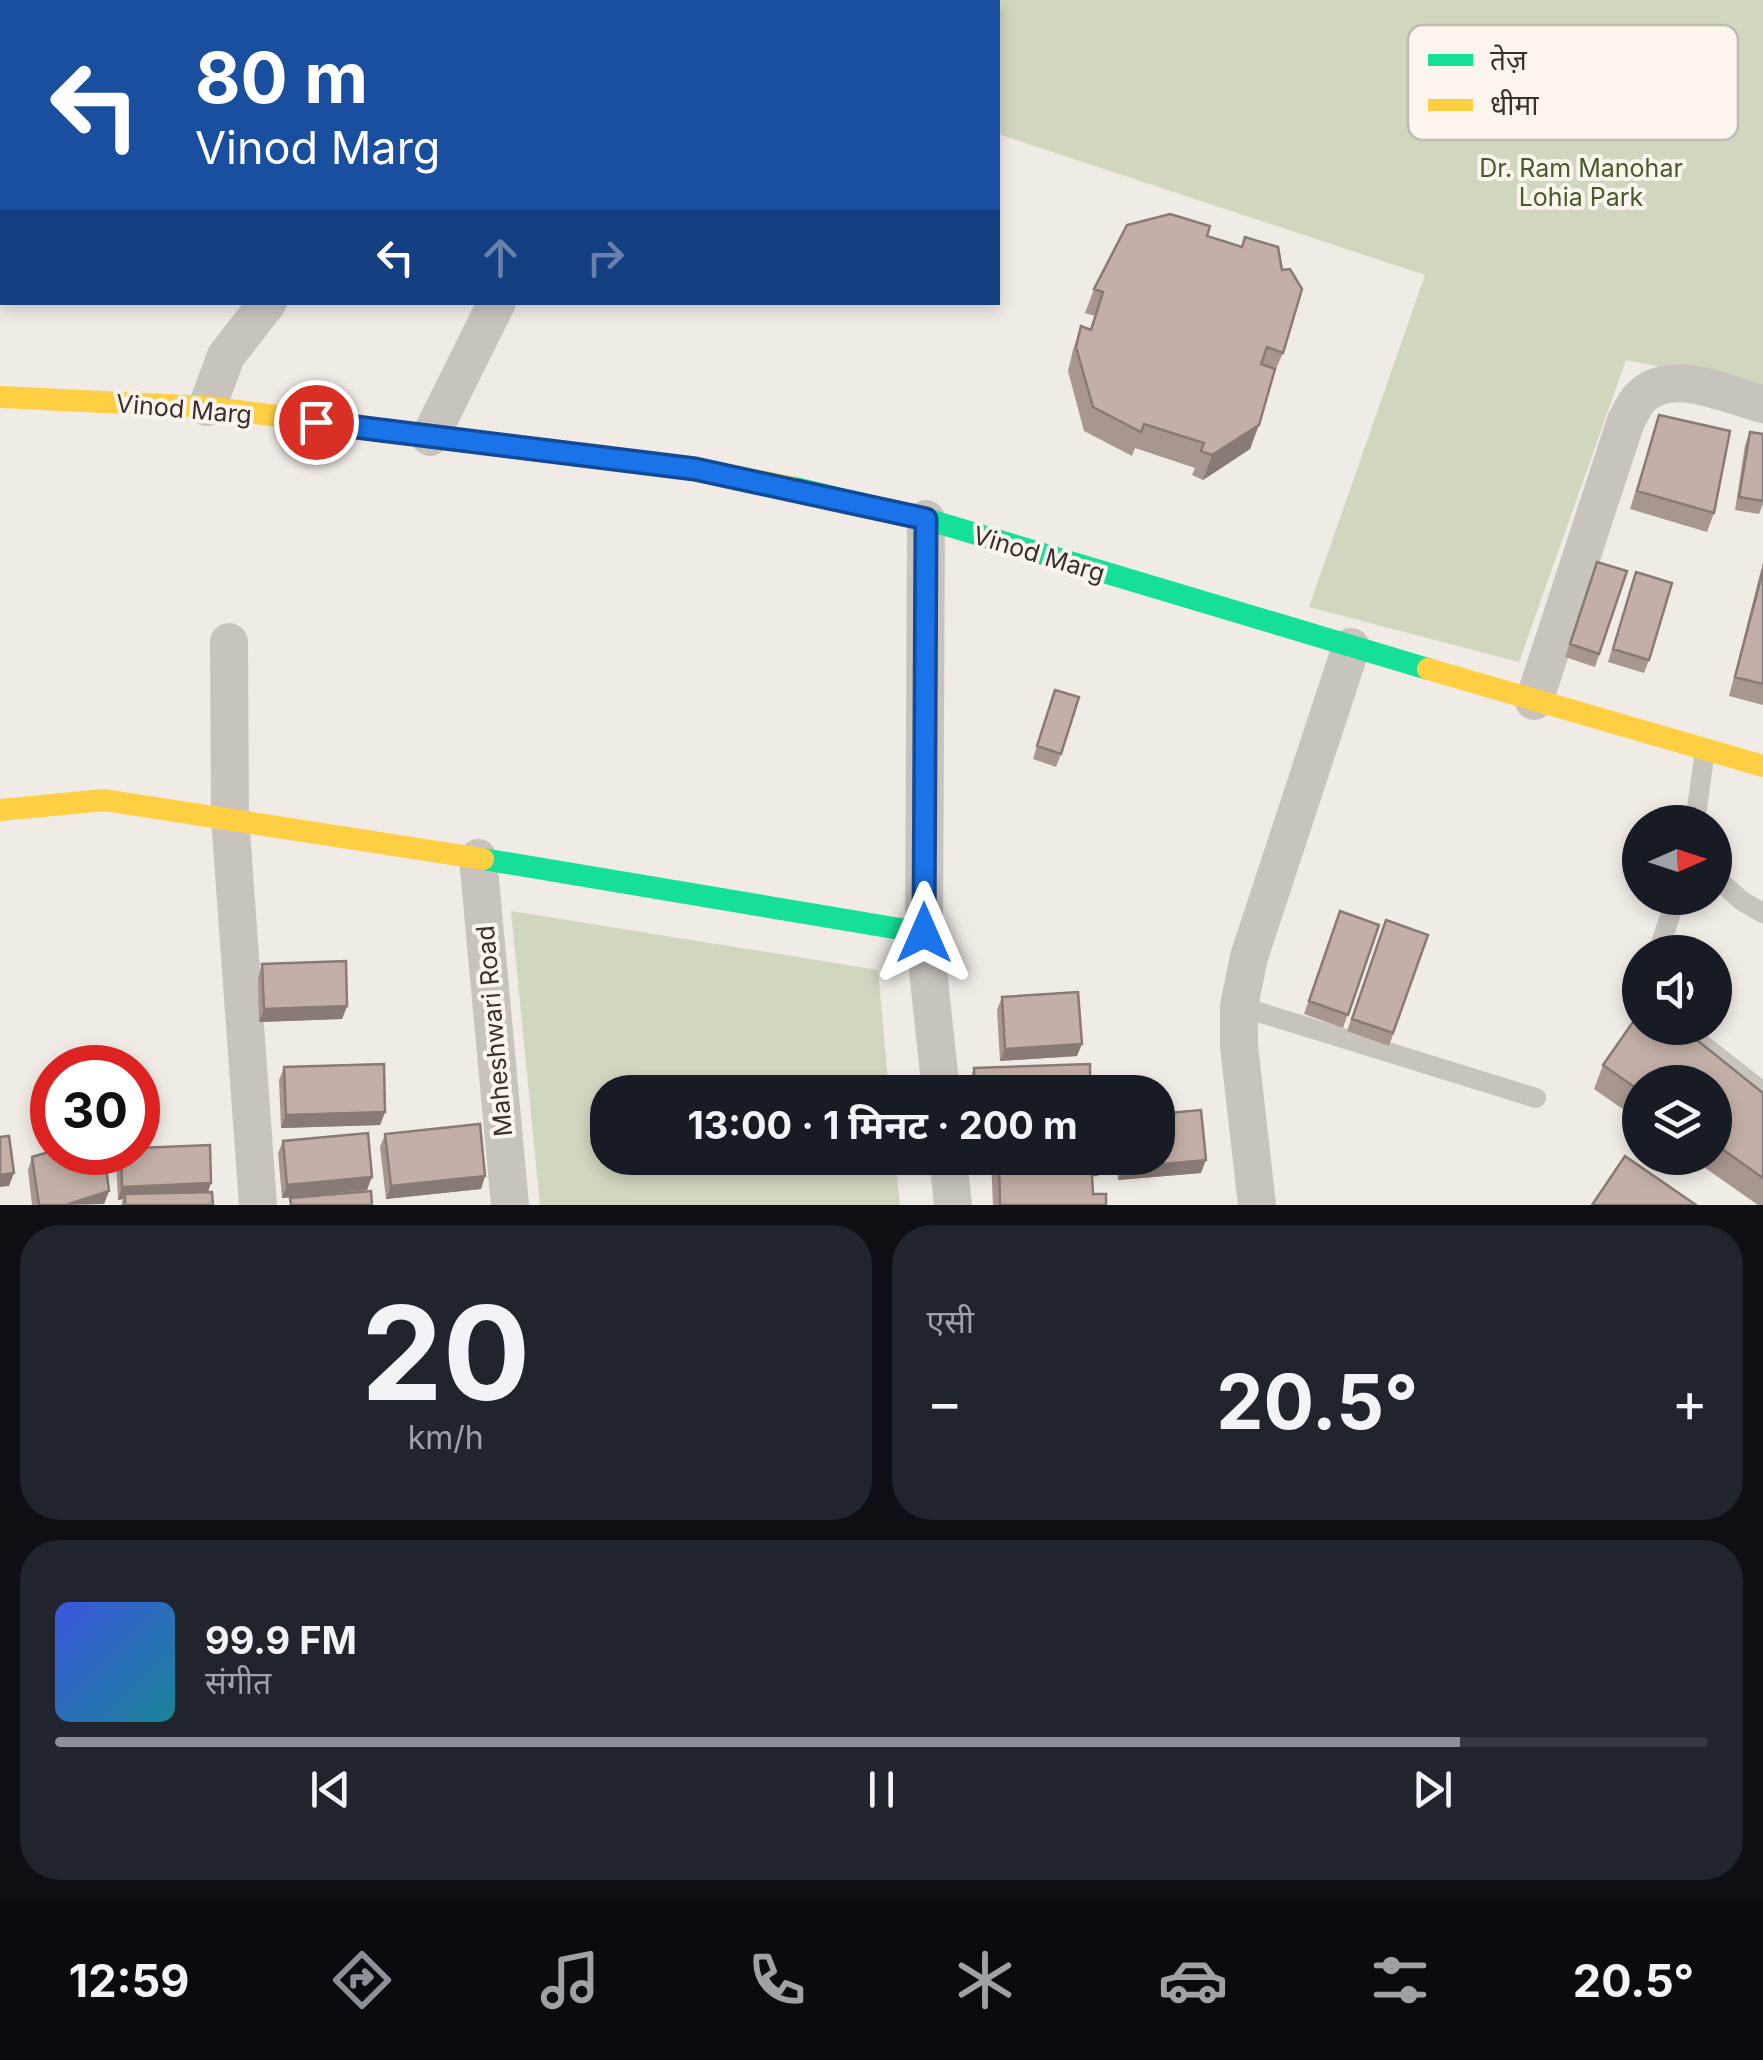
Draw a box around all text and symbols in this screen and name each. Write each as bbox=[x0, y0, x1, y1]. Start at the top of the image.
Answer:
legend bbox=[1408, 25, 1738, 140]
text: 80 m bbox=[195, 35, 368, 120]
icon: left bbox=[30, 40, 160, 170]
text: तेज़ bbox=[1490, 43, 1528, 77]
text: धीमा bbox=[1490, 88, 1539, 122]
text: Vinod Marg bbox=[195, 120, 440, 175]
park label: Dr. Ram Manohar Lohia Park bbox=[1479, 153, 1683, 212]
icon: left bbox=[368, 230, 423, 285]
icon: ahead bbox=[473, 230, 528, 285]
icon: right bbox=[578, 230, 633, 285]
pin bbox=[274, 380, 359, 465]
street label: Vinod Marg bbox=[115, 388, 253, 430]
icon: arrive bbox=[289, 395, 344, 450]
street label: Vinod Marg bbox=[969, 520, 1109, 588]
north arrow bbox=[1622, 805, 1732, 915]
map controls bbox=[1622, 805, 1732, 1175]
position arrow bbox=[872, 881, 976, 985]
street label: Maheshwari Road bbox=[470, 924, 518, 1138]
button: sound bbox=[1622, 935, 1732, 1045]
speed limit sign: 30 bbox=[30, 1045, 160, 1175]
button: layers bbox=[1622, 1065, 1732, 1175]
text: 13:00 · 1 मिनट · 200 m bbox=[687, 1102, 1078, 1148]
text: 20 bbox=[361, 1274, 531, 1431]
text: एसी bbox=[927, 1302, 974, 1341]
text: 20.5° bbox=[1216, 1356, 1418, 1447]
text: − bbox=[927, 1369, 963, 1435]
text: + bbox=[1672, 1369, 1708, 1435]
text: km/h bbox=[408, 1418, 484, 1457]
text: 99.9 FM bbox=[205, 1617, 357, 1663]
text: संगीत bbox=[205, 1663, 271, 1702]
icon: previous bbox=[303, 1762, 358, 1817]
icon: pause bbox=[854, 1762, 909, 1817]
icon: next bbox=[1405, 1762, 1460, 1817]
icon: directions bbox=[327, 1945, 397, 2015]
icon: music bbox=[535, 1945, 605, 2015]
icon: phone bbox=[742, 1945, 812, 2015]
icon: climate bbox=[950, 1945, 1020, 2015]
icon: car bbox=[1158, 1945, 1228, 2015]
icon: filters bbox=[1365, 1945, 1435, 2015]
text: 12:59 bbox=[69, 1953, 190, 2008]
text: 20.5° bbox=[1573, 1953, 1694, 2008]

